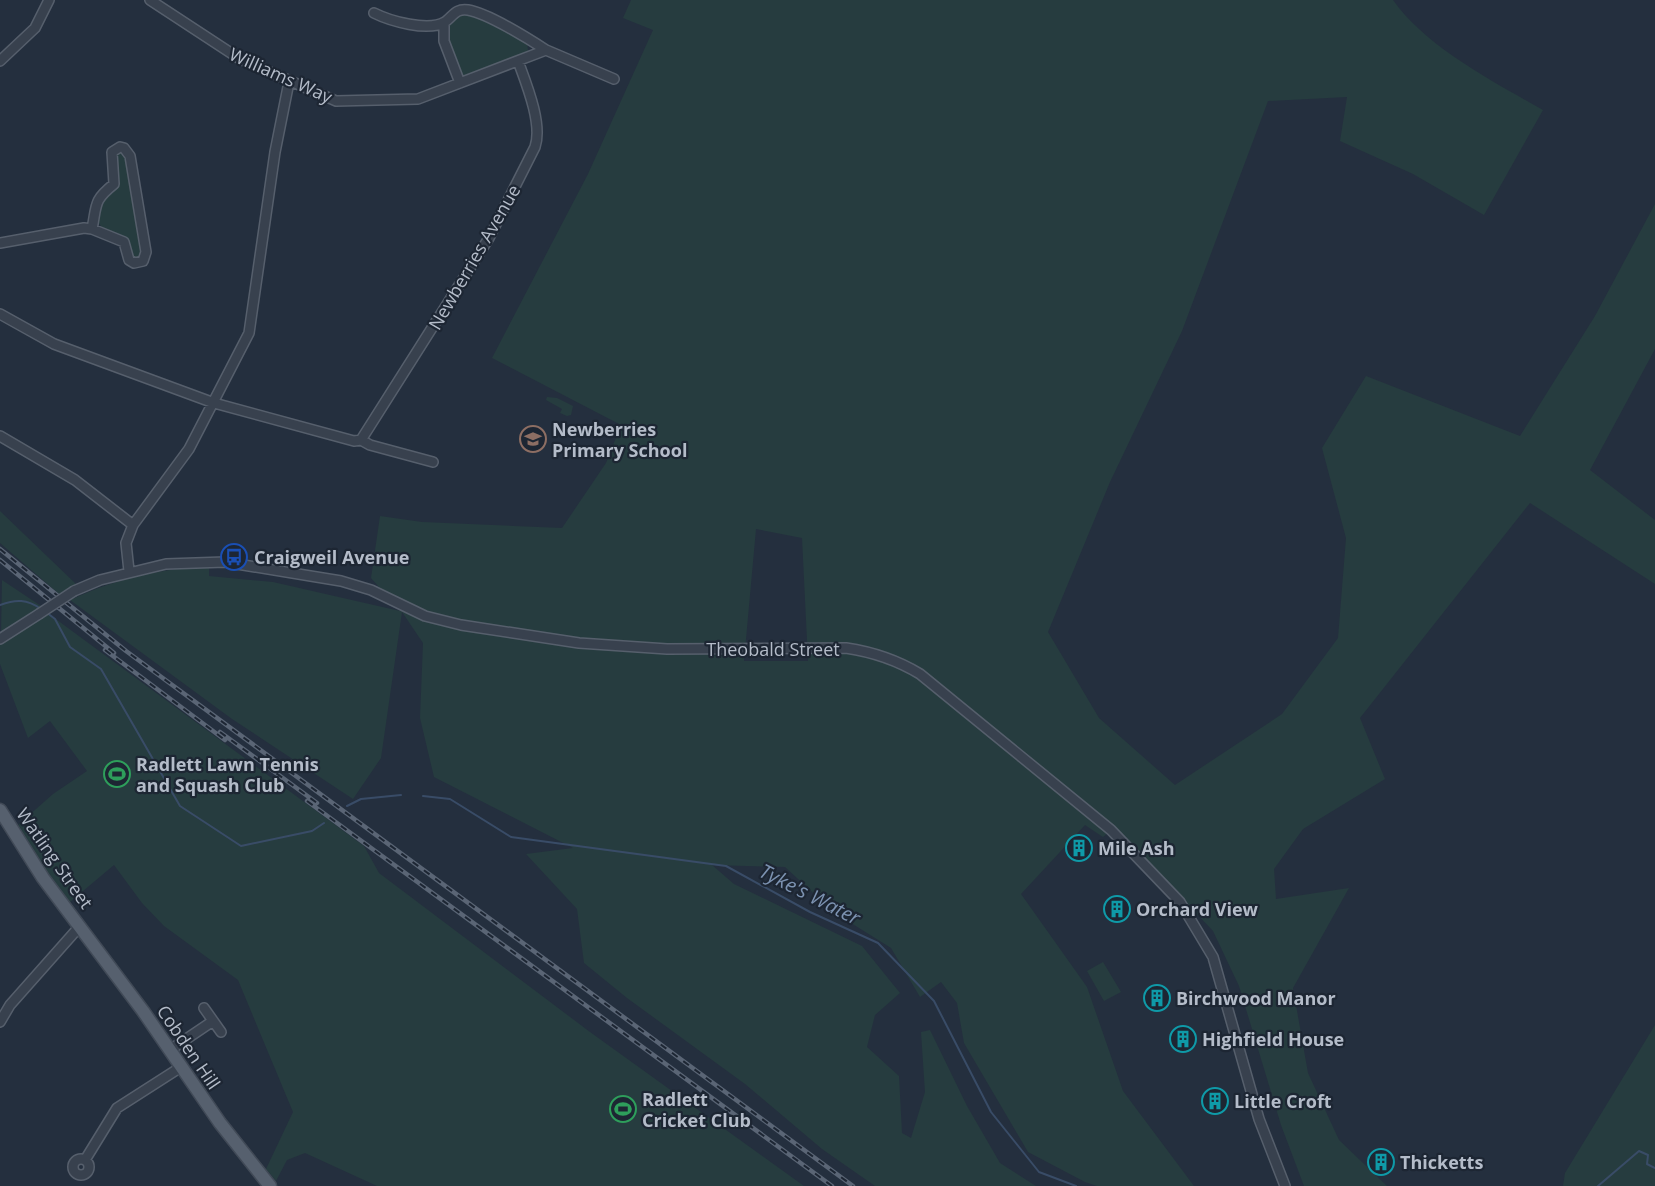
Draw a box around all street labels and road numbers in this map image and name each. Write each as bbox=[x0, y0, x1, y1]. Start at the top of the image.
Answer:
street label: Williams Way bbox=[226, 42, 337, 109]
street label: Newberries Avenue bbox=[423, 180, 525, 334]
street label: Theobald Street bbox=[706, 637, 840, 661]
street label: Watling Street bbox=[11, 803, 99, 913]
street label: Cobden Hill bbox=[152, 1000, 226, 1094]

